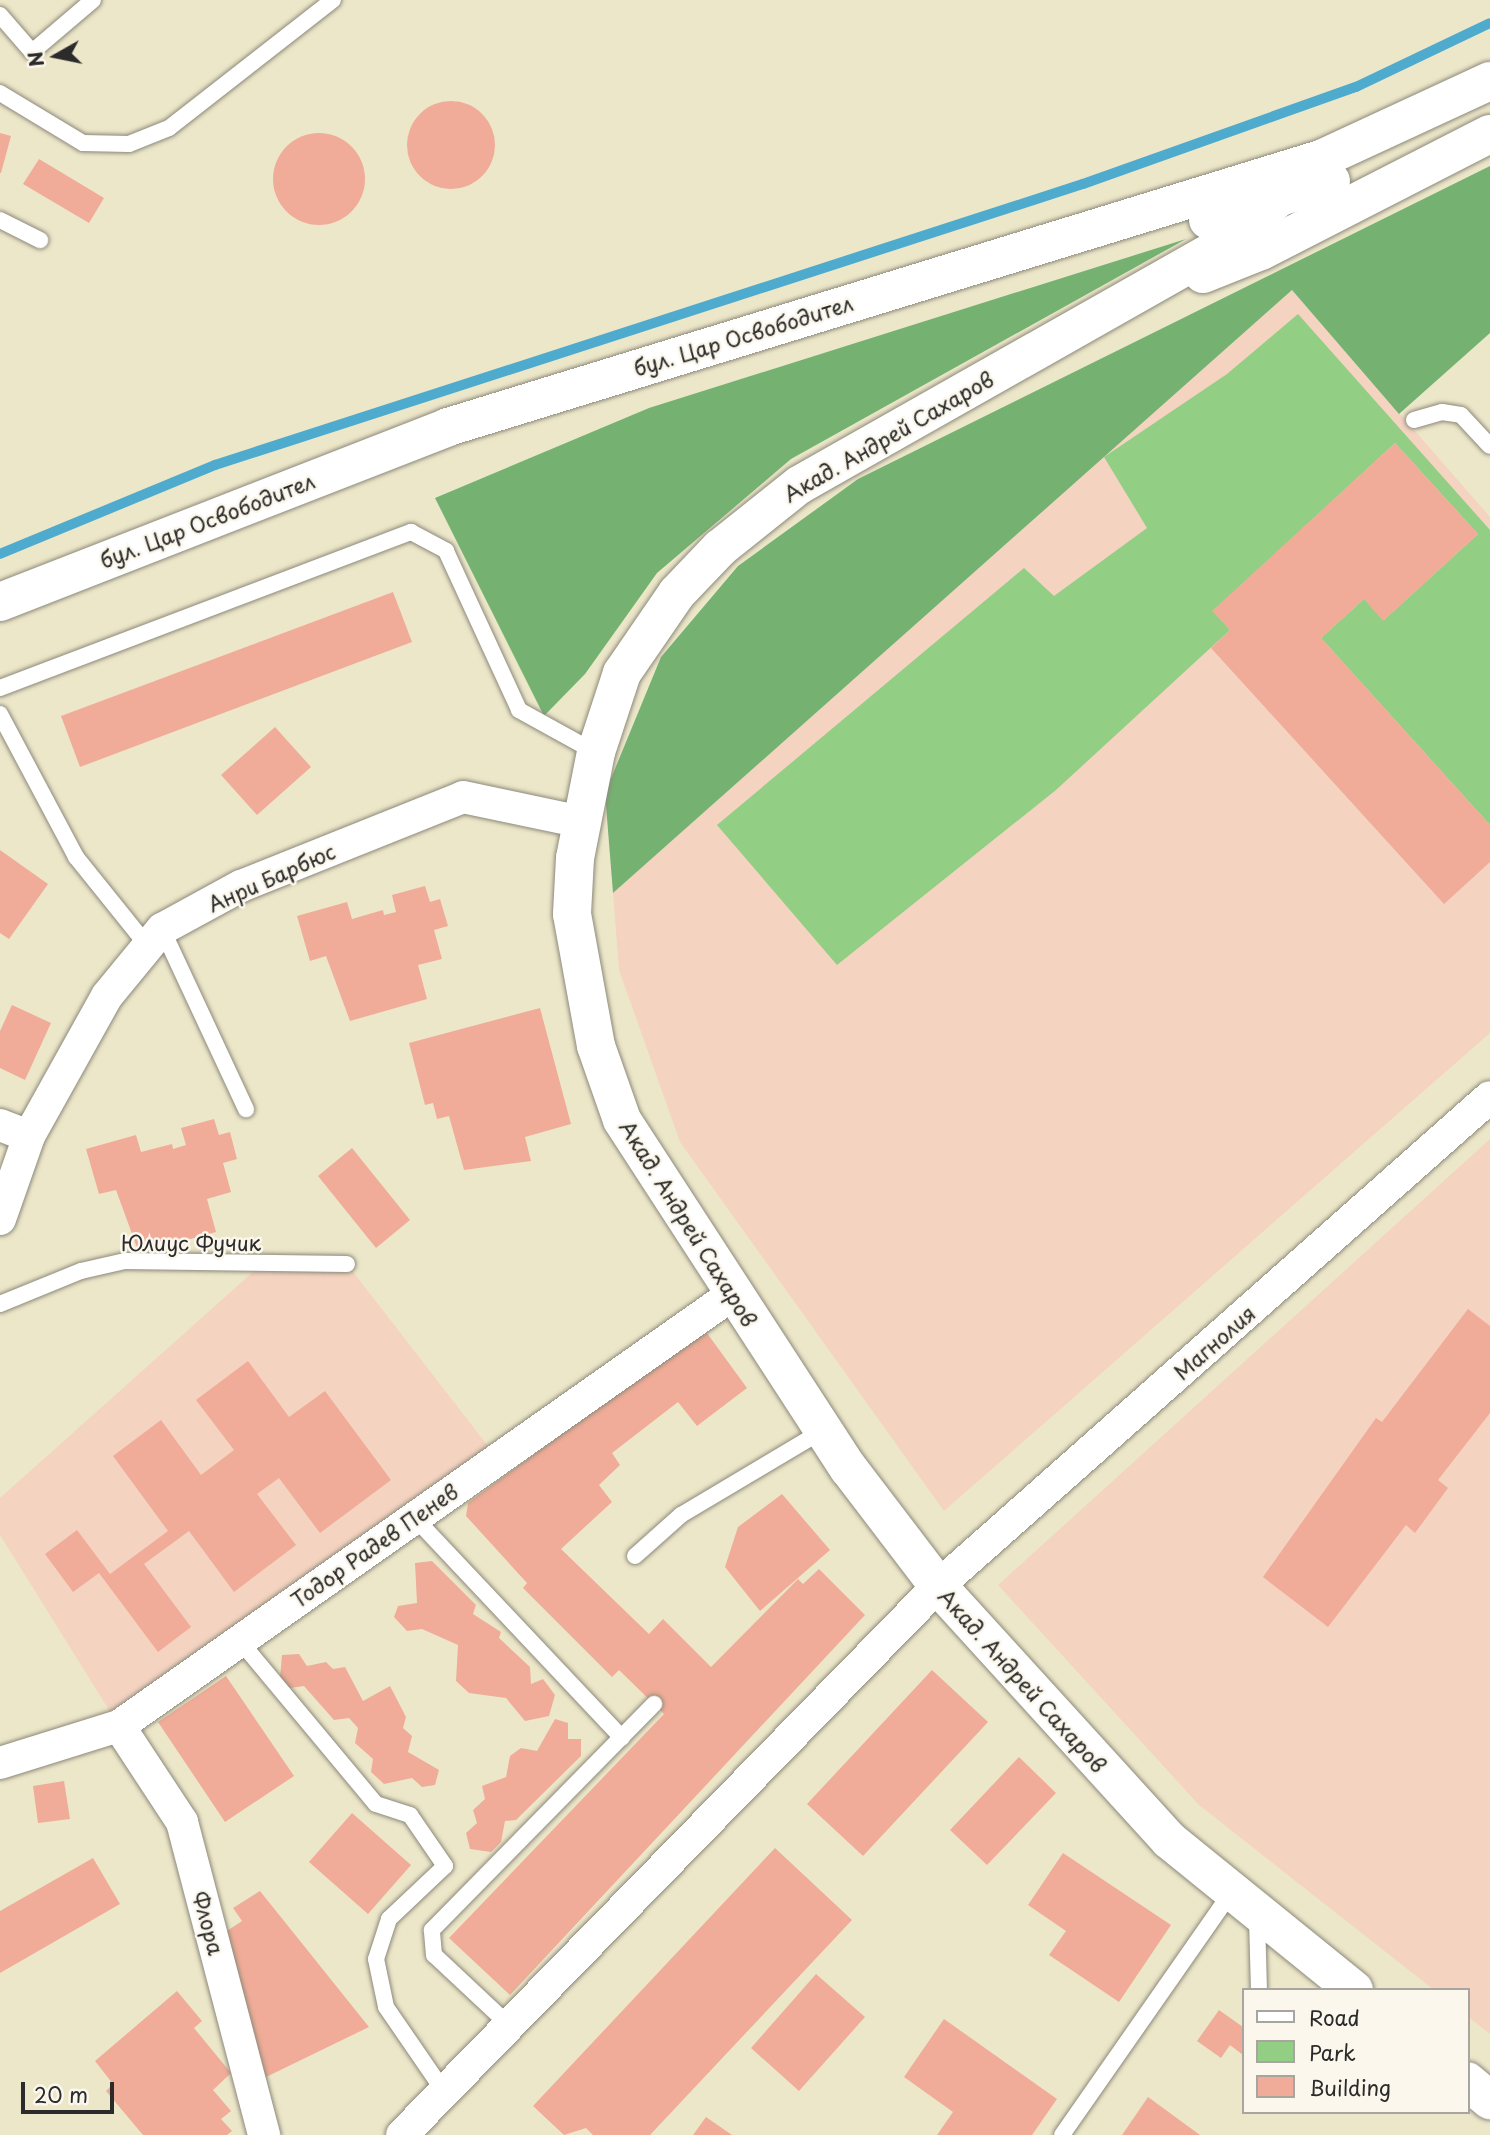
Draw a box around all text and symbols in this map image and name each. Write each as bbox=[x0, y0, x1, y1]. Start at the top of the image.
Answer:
north arrow bbox=[21, 21, 91, 91]
text: N bbox=[20, 50, 50, 69]
street label: бул. Цар Освободител bbox=[629, 289, 857, 381]
street label: Акад. Андрей Сахаров bbox=[777, 365, 999, 507]
street label: бул. Цар Освободител bbox=[95, 467, 319, 573]
street label: Анри Барбюс bbox=[203, 837, 339, 917]
street label: Акад. Андрей Сахаров bbox=[614, 1114, 764, 1332]
street label: Юлиус Фучик bbox=[121, 1229, 261, 1255]
street label: Магнолия bbox=[1168, 1300, 1260, 1384]
street label: Тодор Радев Пенев bbox=[285, 1477, 463, 1613]
street label: Акад. Андрей Сахаров bbox=[933, 1582, 1113, 1778]
street label: Флора bbox=[188, 1888, 230, 1958]
legend bbox=[1242, 1988, 1469, 2114]
text: Road bbox=[1309, 2001, 1360, 2033]
text: Park bbox=[1309, 2036, 1356, 2068]
scale bar bbox=[24, 2068, 117, 2112]
text: Building bbox=[1309, 2071, 1391, 2103]
text: 20 m bbox=[34, 2078, 88, 2110]

